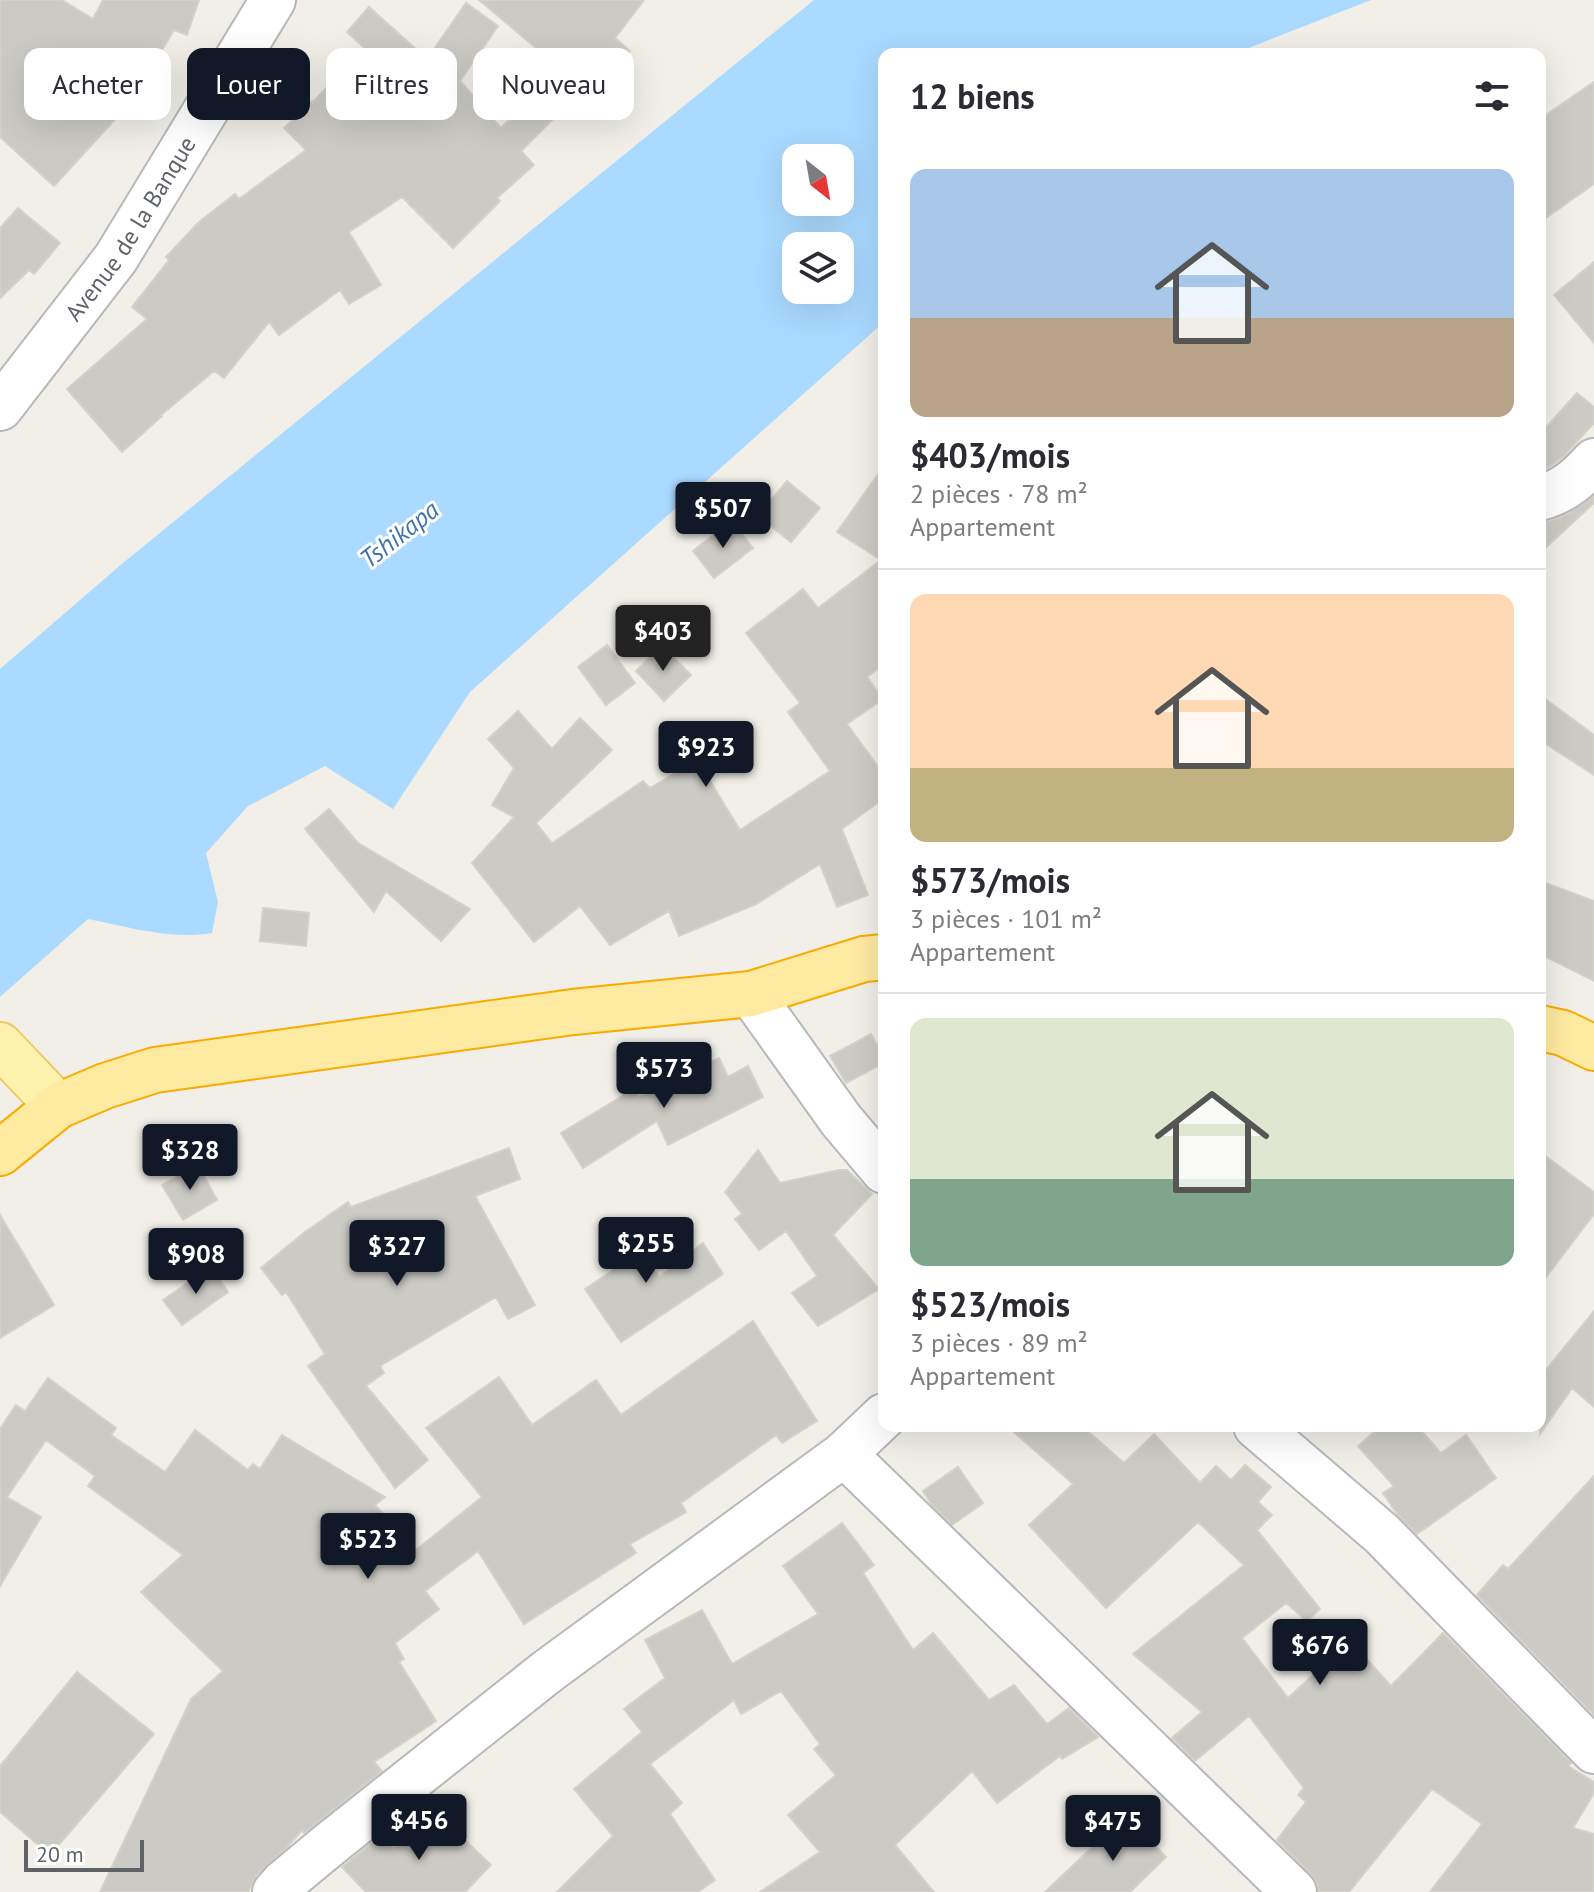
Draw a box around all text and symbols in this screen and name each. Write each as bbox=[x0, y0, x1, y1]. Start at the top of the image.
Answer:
chip: Acheter bbox=[24, 48, 171, 120]
chip: Louer bbox=[187, 48, 310, 120]
chip: Filtres bbox=[326, 48, 457, 120]
chip: Nouveau bbox=[473, 48, 634, 120]
text: 12 biens bbox=[910, 74, 1035, 118]
icon: filters bbox=[1470, 74, 1514, 118]
street label: Avenue de la Banque bbox=[58, 130, 202, 327]
north arrow bbox=[782, 144, 854, 216]
map controls bbox=[782, 144, 854, 304]
icon: home bbox=[1140, 221, 1284, 365]
button: layers bbox=[782, 232, 854, 304]
text: $403/mois bbox=[910, 433, 1070, 477]
text: 2 pièces · 78 m² bbox=[910, 477, 1088, 510]
pin: $507 bbox=[676, 482, 770, 550]
text: $507 bbox=[694, 491, 752, 524]
water label: Tshikapa bbox=[353, 493, 445, 575]
text: Appartement bbox=[910, 510, 1055, 543]
pin: $403 bbox=[616, 605, 710, 673]
text: $403 bbox=[634, 614, 692, 647]
icon: home bbox=[1140, 646, 1284, 790]
pin: $923 bbox=[659, 721, 753, 789]
text: $923 bbox=[677, 730, 735, 763]
text: $573/mois bbox=[910, 858, 1070, 902]
text: 3 pièces · 101 m² bbox=[910, 902, 1102, 935]
text: Appartement bbox=[910, 935, 1055, 968]
pin: $573 bbox=[617, 1042, 711, 1110]
text: $573 bbox=[635, 1051, 693, 1084]
icon: home bbox=[1140, 1070, 1284, 1214]
pin: $328 bbox=[143, 1124, 237, 1192]
text: $328 bbox=[161, 1133, 219, 1166]
pin: $255 bbox=[599, 1217, 693, 1285]
pin: $327 bbox=[350, 1220, 444, 1288]
text: $255 bbox=[617, 1226, 675, 1259]
pin: $908 bbox=[149, 1228, 243, 1296]
text: $327 bbox=[368, 1229, 426, 1262]
text: $908 bbox=[167, 1237, 225, 1270]
text: $523/mois bbox=[910, 1282, 1070, 1326]
text: 3 pièces · 89 m² bbox=[910, 1326, 1088, 1359]
text: Appartement bbox=[910, 1359, 1055, 1392]
pin: $523 bbox=[321, 1513, 415, 1581]
text: $523 bbox=[339, 1522, 397, 1555]
pin: $676 bbox=[1273, 1619, 1367, 1687]
text: $676 bbox=[1291, 1628, 1349, 1661]
pin: $456 bbox=[372, 1794, 466, 1862]
pin: $475 bbox=[1066, 1795, 1160, 1863]
text: $456 bbox=[390, 1803, 448, 1836]
text: $475 bbox=[1084, 1804, 1142, 1837]
scale bar bbox=[24, 1836, 144, 1872]
text: 20 m bbox=[36, 1840, 84, 1868]

